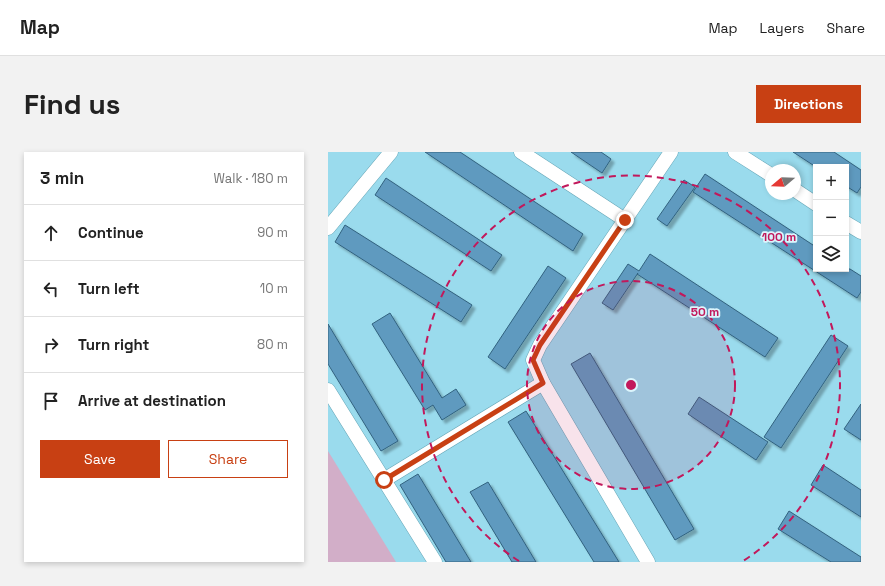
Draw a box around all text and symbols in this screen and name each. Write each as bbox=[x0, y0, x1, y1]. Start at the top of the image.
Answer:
text: Map bbox=[20, 15, 60, 40]
text: Map bbox=[708, 19, 738, 37]
text: Layers bbox=[760, 19, 804, 37]
text: Share bbox=[826, 19, 865, 37]
button: Directions bbox=[756, 85, 861, 123]
text: Find us bbox=[24, 86, 121, 122]
north arrow bbox=[765, 164, 801, 200]
map controls bbox=[813, 164, 849, 272]
button: + bbox=[813, 164, 849, 200]
text: 3 min bbox=[40, 167, 84, 189]
text: Walk · 180 m bbox=[214, 170, 288, 187]
button: − bbox=[813, 200, 849, 236]
route end bbox=[616, 211, 634, 229]
icon: ahead bbox=[40, 222, 62, 244]
text: Continue bbox=[78, 223, 144, 242]
text: 90 m bbox=[257, 224, 288, 241]
text: 100 m bbox=[762, 229, 796, 245]
button: layers bbox=[813, 236, 849, 272]
icon: left bbox=[40, 278, 62, 300]
text: Turn left bbox=[78, 279, 140, 298]
text: 10 m bbox=[260, 280, 288, 297]
text: 50 m bbox=[691, 304, 719, 320]
icon: right bbox=[40, 334, 62, 356]
text: Turn right bbox=[78, 335, 149, 354]
text: 80 m bbox=[257, 336, 288, 353]
centre of rings bbox=[624, 378, 638, 392]
icon: arrive bbox=[40, 390, 62, 412]
text: Arrive at destination bbox=[78, 391, 226, 410]
button: Save bbox=[40, 440, 160, 478]
button: Share bbox=[168, 440, 288, 478]
route start bbox=[375, 471, 393, 489]

